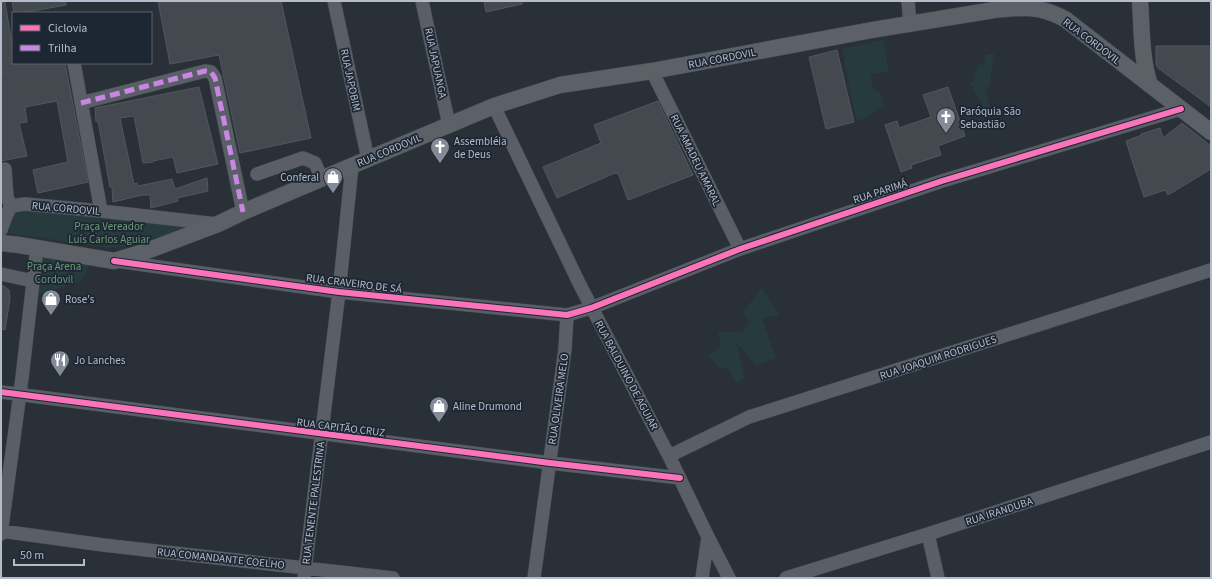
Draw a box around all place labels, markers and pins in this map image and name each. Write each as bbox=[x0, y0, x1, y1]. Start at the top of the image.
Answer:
place label: Paróquia São Sebastião bbox=[960, 104, 1021, 132]
church icon: Paróquia São Sebastião bbox=[935, 106, 957, 134]
place label: Assembléia de Deus bbox=[454, 134, 507, 162]
church icon: Assembléia de Deus bbox=[429, 136, 451, 164]
shop icon: Conferal bbox=[322, 166, 344, 194]
place label: Conferal bbox=[280, 170, 319, 185]
shop icon: Rose's bbox=[40, 288, 62, 316]
place label: Rose's bbox=[65, 292, 95, 307]
restaurant icon: Jo Lanches bbox=[49, 349, 71, 377]
place label: Jo Lanches bbox=[74, 353, 126, 368]
shop icon: Aline Drumond bbox=[428, 395, 450, 423]
place label: Aline Drumond bbox=[453, 399, 522, 414]

